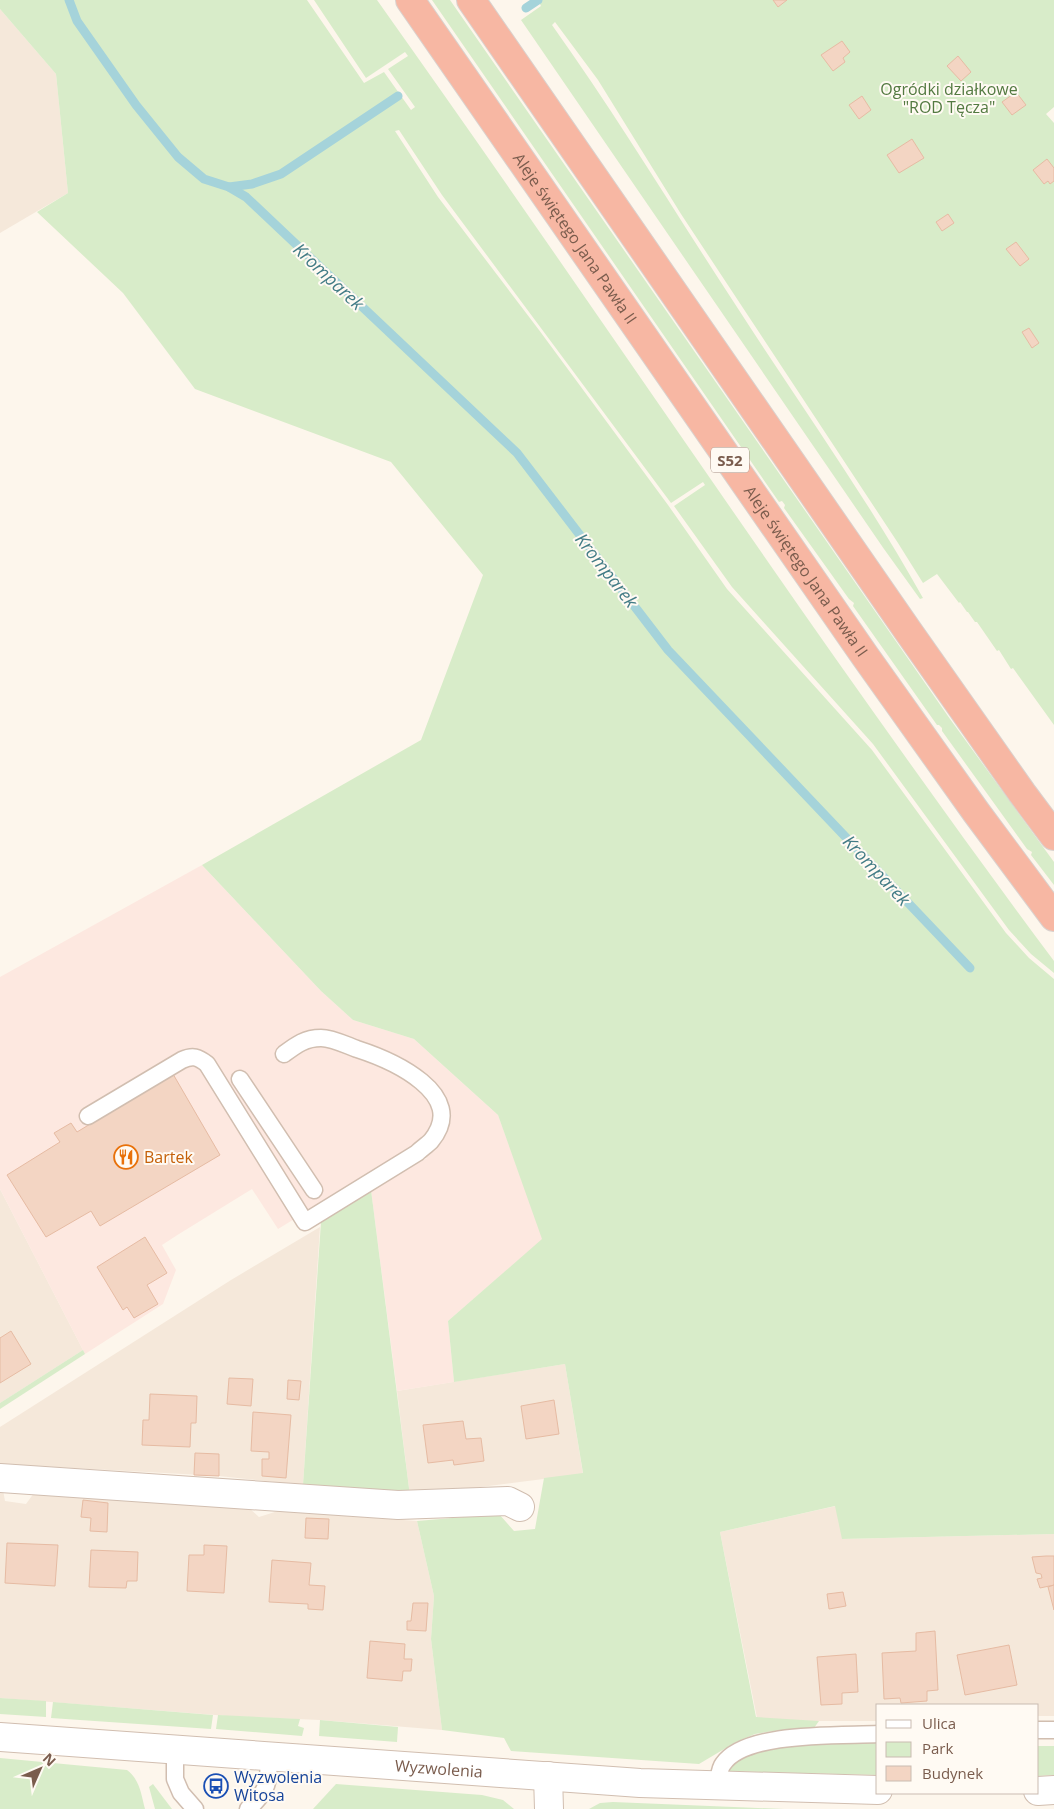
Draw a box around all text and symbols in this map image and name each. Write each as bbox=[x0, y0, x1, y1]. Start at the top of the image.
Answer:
park label: Ogródki działkowe "ROD Tęcza" bbox=[880, 78, 1018, 118]
street label: Aleje świętego Jana Pawła II bbox=[508, 148, 642, 328]
water label: Kromparek bbox=[288, 237, 370, 316]
road number: S52 bbox=[711, 448, 749, 472]
street label: Aleje świętego Jana Pawła II bbox=[739, 481, 873, 661]
water label: Kromparek bbox=[570, 528, 644, 613]
water label: Kromparek bbox=[838, 829, 917, 911]
restaurant icon: Bartek bbox=[113, 1144, 139, 1170]
place label: Bartek bbox=[144, 1146, 193, 1168]
legend bbox=[876, 1704, 1039, 1794]
text: Ulica bbox=[922, 1713, 956, 1733]
text: Park bbox=[922, 1738, 953, 1758]
north arrow bbox=[15, 1744, 65, 1794]
text: N bbox=[39, 1749, 60, 1770]
street label: Wyzwolenia bbox=[394, 1754, 484, 1783]
text: Budynek bbox=[922, 1763, 983, 1783]
place label: Wyzwolenia Witosa bbox=[234, 1766, 322, 1806]
bus stop icon: Wyzwolenia Witosa bbox=[203, 1773, 229, 1799]

